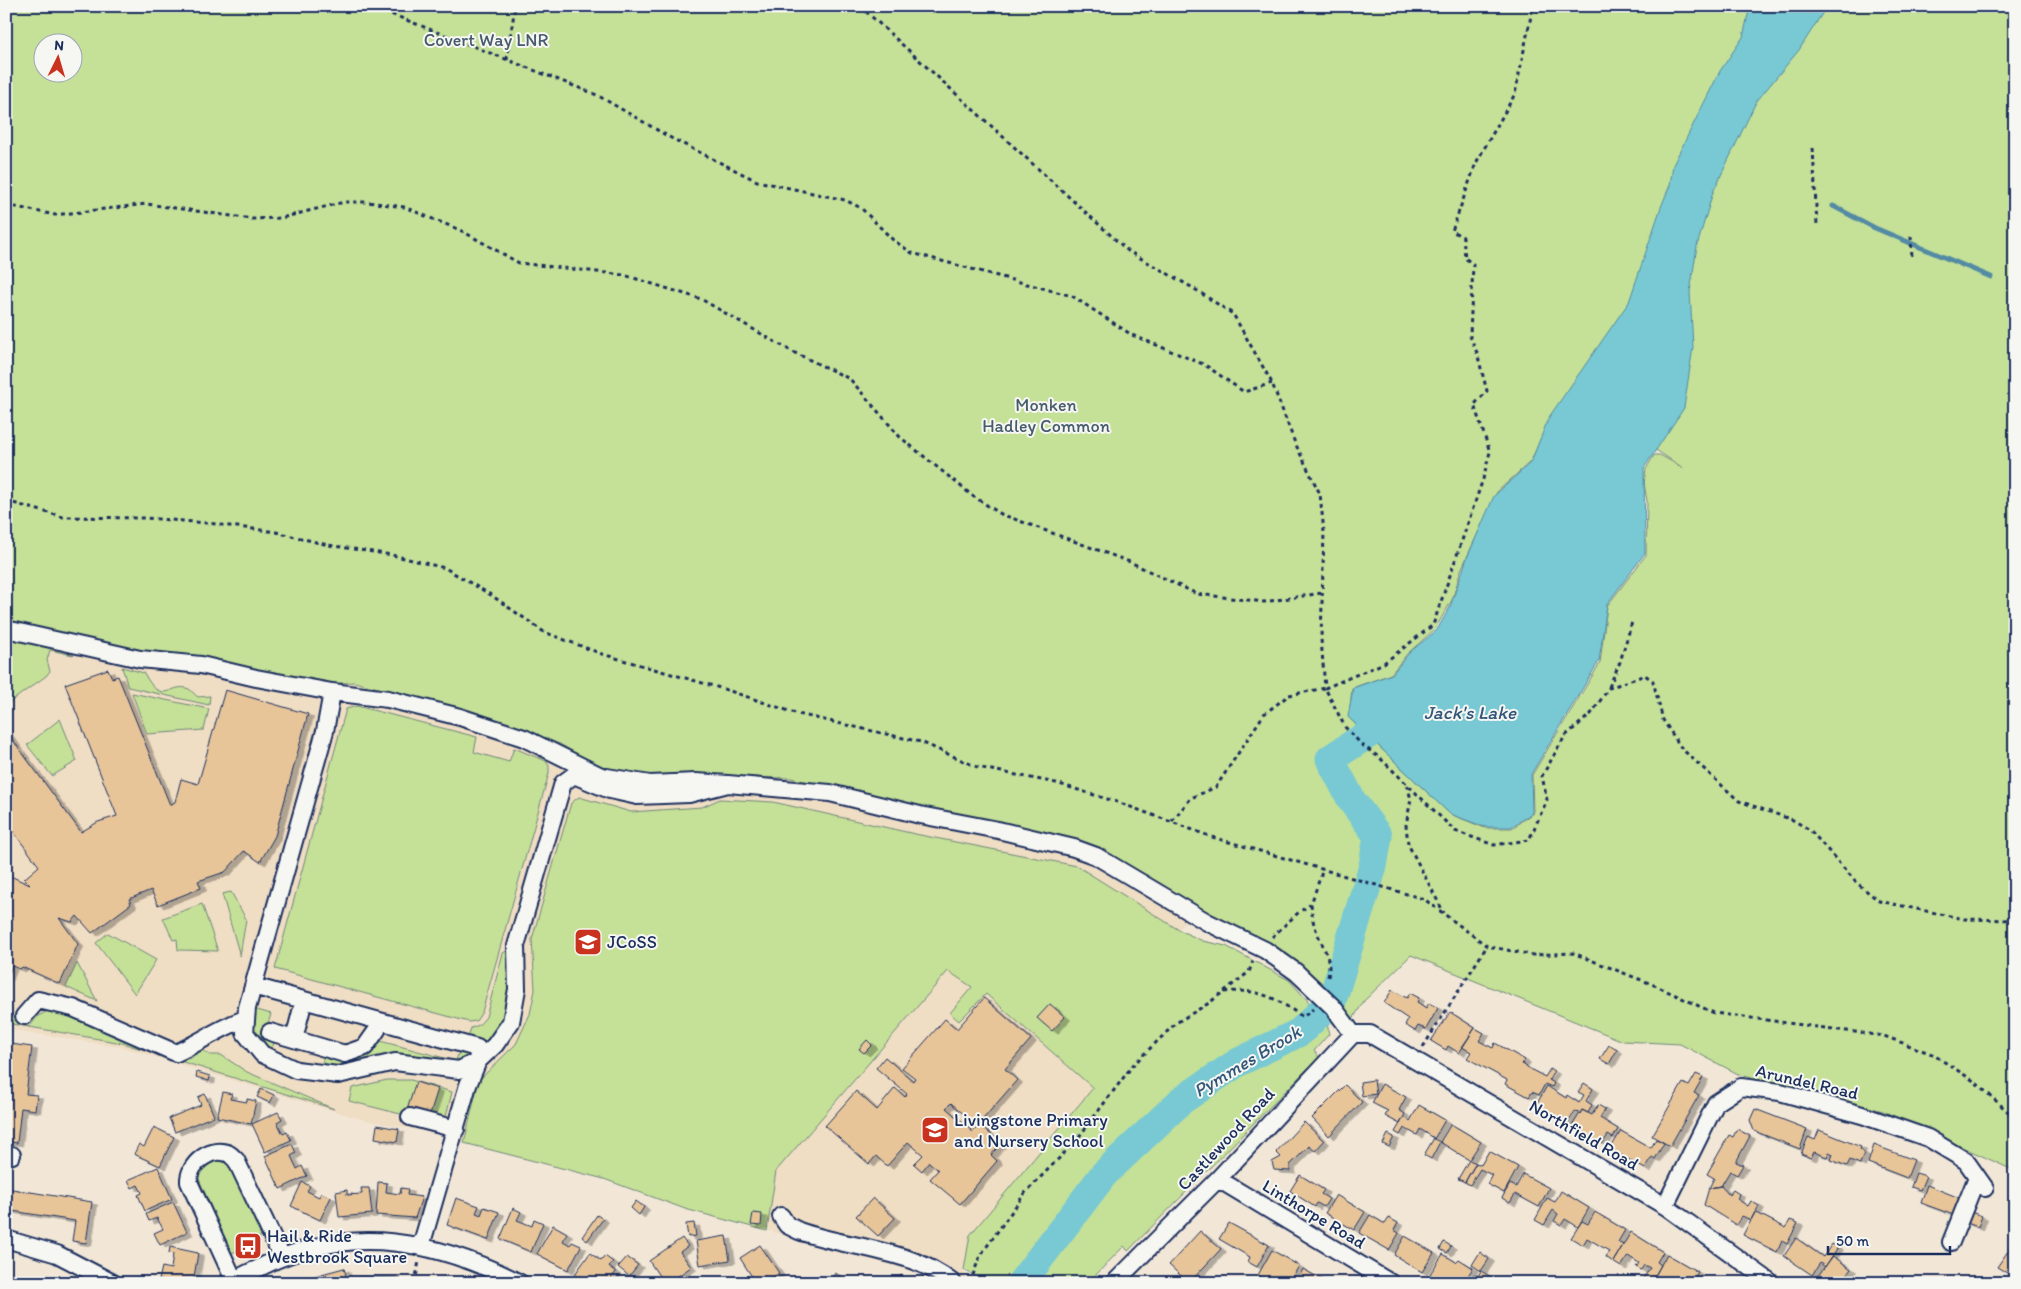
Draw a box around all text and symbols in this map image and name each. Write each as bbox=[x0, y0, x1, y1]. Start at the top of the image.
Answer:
park label: Covert Way LNR bbox=[424, 29, 548, 51]
north arrow bbox=[32, 32, 82, 82]
text: N bbox=[54, 37, 65, 54]
park label: Monken Hadley Common bbox=[982, 394, 1110, 437]
water label: Jack's Lake bbox=[1424, 701, 1517, 724]
school or university icon: JCoSS bbox=[573, 927, 603, 957]
place label: JCoSS bbox=[607, 931, 657, 953]
water label: Pymmes Brook bbox=[1189, 1019, 1306, 1102]
street label: Arundel Road bbox=[1754, 1060, 1861, 1105]
street label: Castlewood Road bbox=[1173, 1083, 1279, 1195]
street label: Northfield Road bbox=[1525, 1095, 1643, 1175]
place label: Livingstone Primary and Nursery School bbox=[954, 1109, 1108, 1152]
school or university icon: Livingstone Primary and Nursery School bbox=[920, 1115, 950, 1145]
street label: Linthorpe Road bbox=[1258, 1175, 1370, 1254]
scale bar bbox=[1828, 1224, 1951, 1256]
place label: Hail & Ride Westbrook Square bbox=[267, 1225, 407, 1268]
bus stop icon: Hail & Ride Westbrook Square bbox=[233, 1231, 263, 1261]
text: 50 m bbox=[1836, 1232, 1869, 1250]

